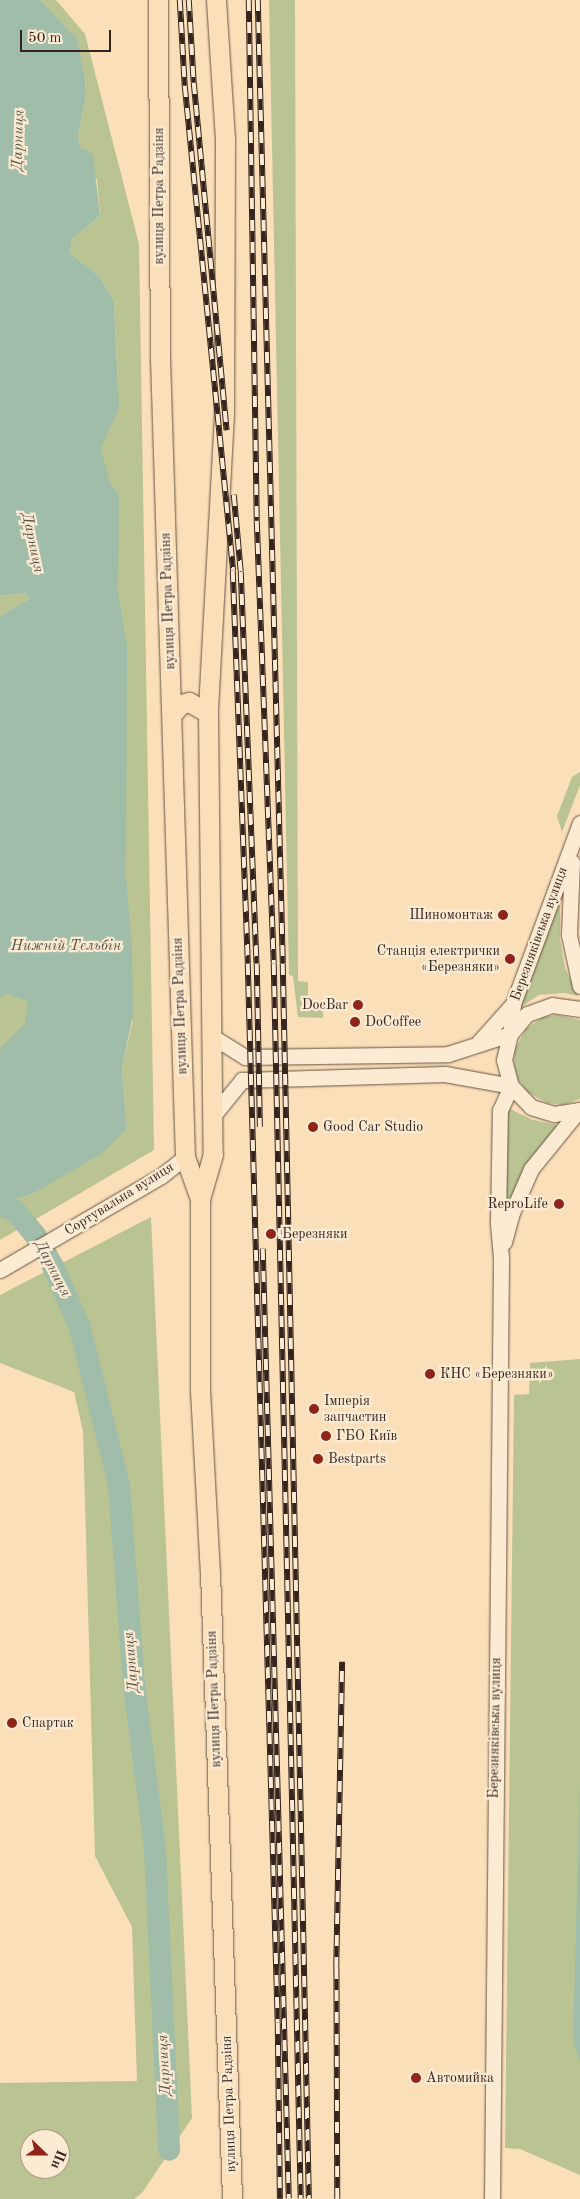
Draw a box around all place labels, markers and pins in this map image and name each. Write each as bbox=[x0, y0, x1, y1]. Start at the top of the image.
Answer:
place label: Шиномонтаж bbox=[409, 907, 493, 923]
marker: Шиномонтаж bbox=[497, 909, 509, 921]
place label: Станція електрички «Березняки» bbox=[377, 943, 500, 976]
marker: Станція електрички «Березняки» bbox=[504, 953, 516, 965]
place label: DocBar bbox=[302, 997, 348, 1013]
marker: DocBar bbox=[352, 999, 364, 1011]
place label: DoCoffee bbox=[365, 1014, 421, 1030]
marker: DoCoffee bbox=[349, 1016, 361, 1028]
place label: Good Car Studio bbox=[323, 1119, 423, 1135]
marker: Good Car Studio bbox=[307, 1121, 319, 1133]
place label: ReproLife bbox=[487, 1196, 548, 1212]
marker: ReproLife bbox=[552, 1197, 566, 1211]
place label: Березняки bbox=[282, 1226, 348, 1242]
marker: Березняки bbox=[264, 1227, 278, 1241]
place label: КНС «Березняки» bbox=[440, 1366, 554, 1382]
marker: КНС «Березняки» bbox=[424, 1368, 436, 1380]
place label: Імперія запчастин bbox=[324, 1393, 386, 1425]
marker: Імперія запчастин bbox=[308, 1403, 320, 1415]
place label: ГБО Київ bbox=[336, 1428, 397, 1444]
marker: ГБО Київ bbox=[320, 1430, 332, 1442]
place label: Bestparts bbox=[328, 1451, 386, 1467]
marker: Bestparts bbox=[312, 1453, 324, 1465]
place label: Спартак bbox=[22, 1715, 74, 1731]
marker: Спартак bbox=[6, 1717, 18, 1729]
place label: Автомийка bbox=[426, 2070, 494, 2086]
marker: Автомийка bbox=[410, 2072, 422, 2084]

